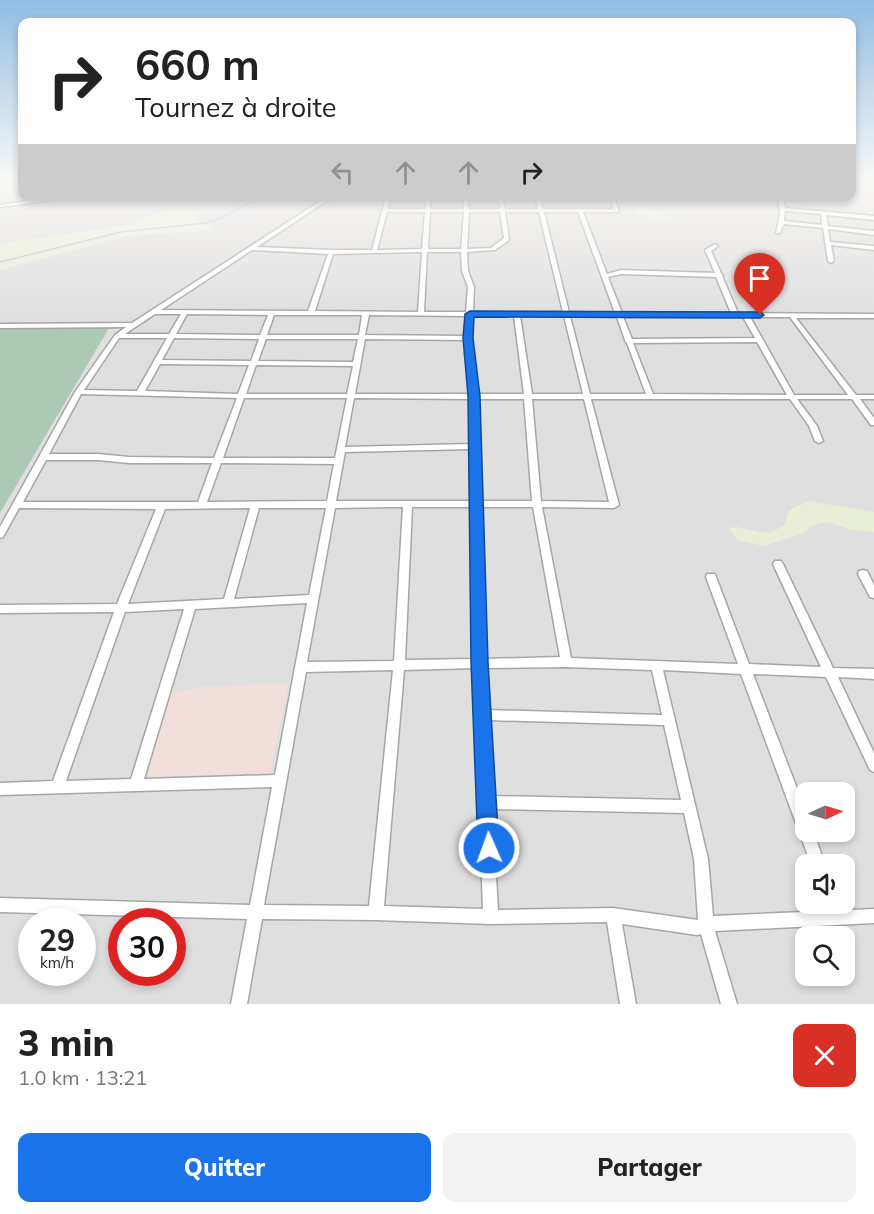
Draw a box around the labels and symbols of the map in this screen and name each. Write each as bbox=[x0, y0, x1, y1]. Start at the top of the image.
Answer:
pin bbox=[734, 253, 785, 315]
north arrow bbox=[795, 782, 855, 842]
position arrow bbox=[457, 816, 521, 880]
speed limit sign: 30 bbox=[108, 908, 186, 986]

